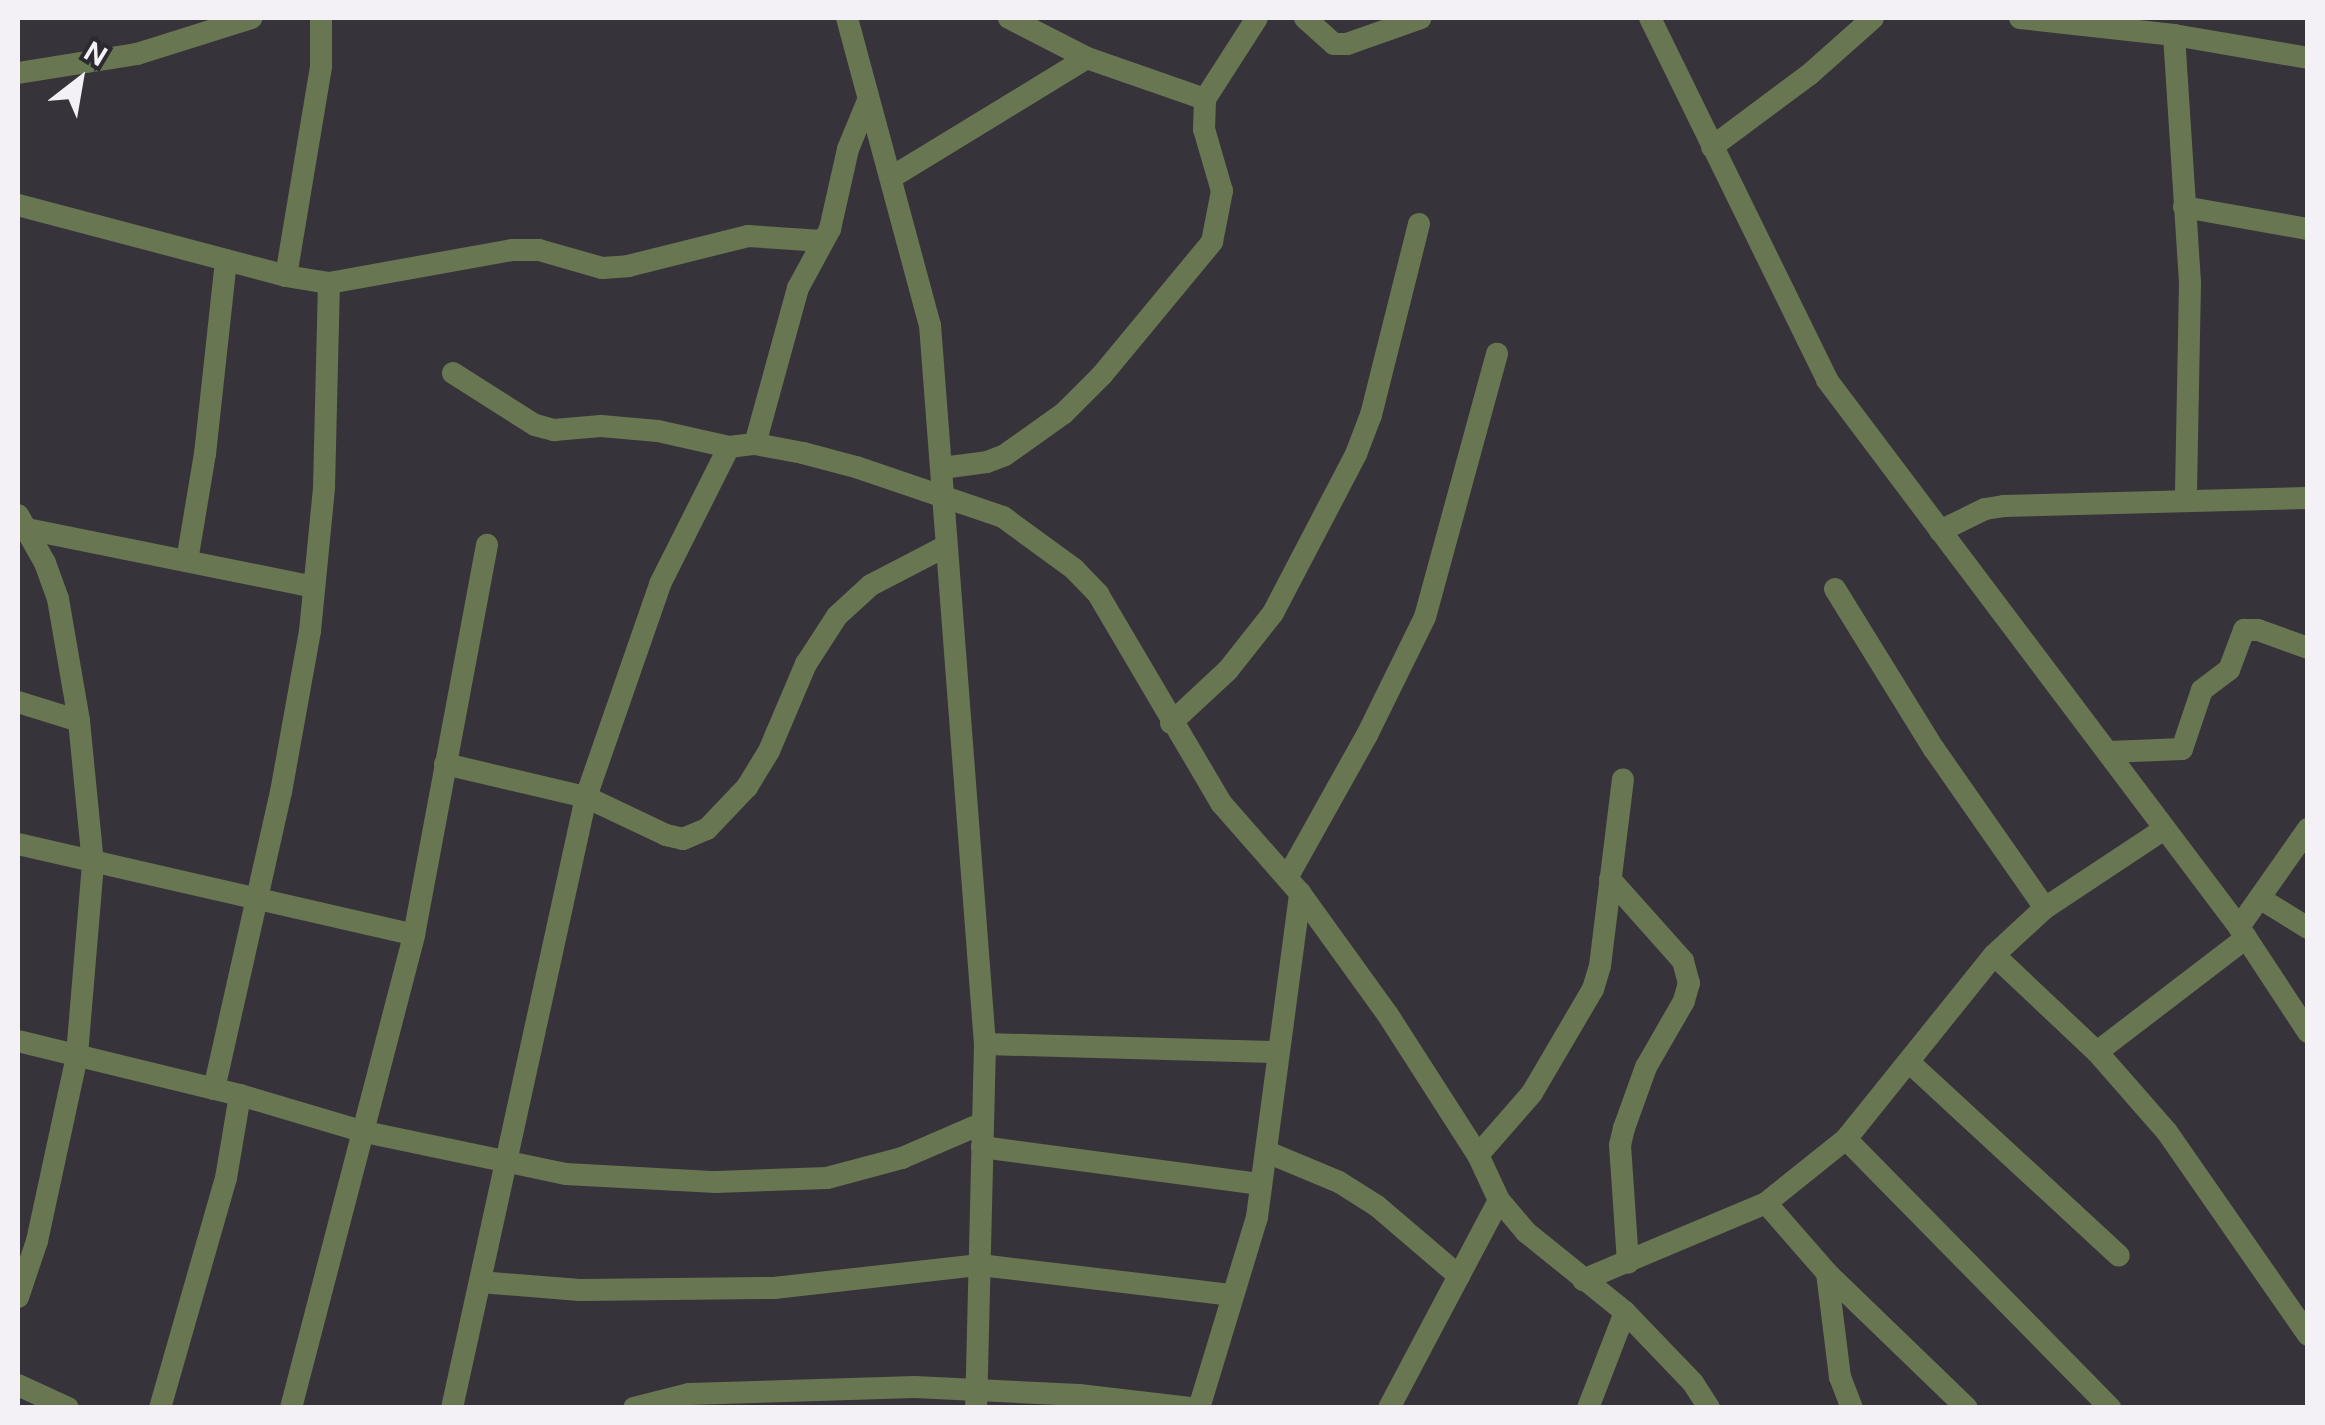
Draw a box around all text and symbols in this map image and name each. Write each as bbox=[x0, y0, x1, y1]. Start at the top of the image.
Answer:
north arrow bbox=[30, 30, 130, 130]
text: N bbox=[77, 33, 114, 75]

